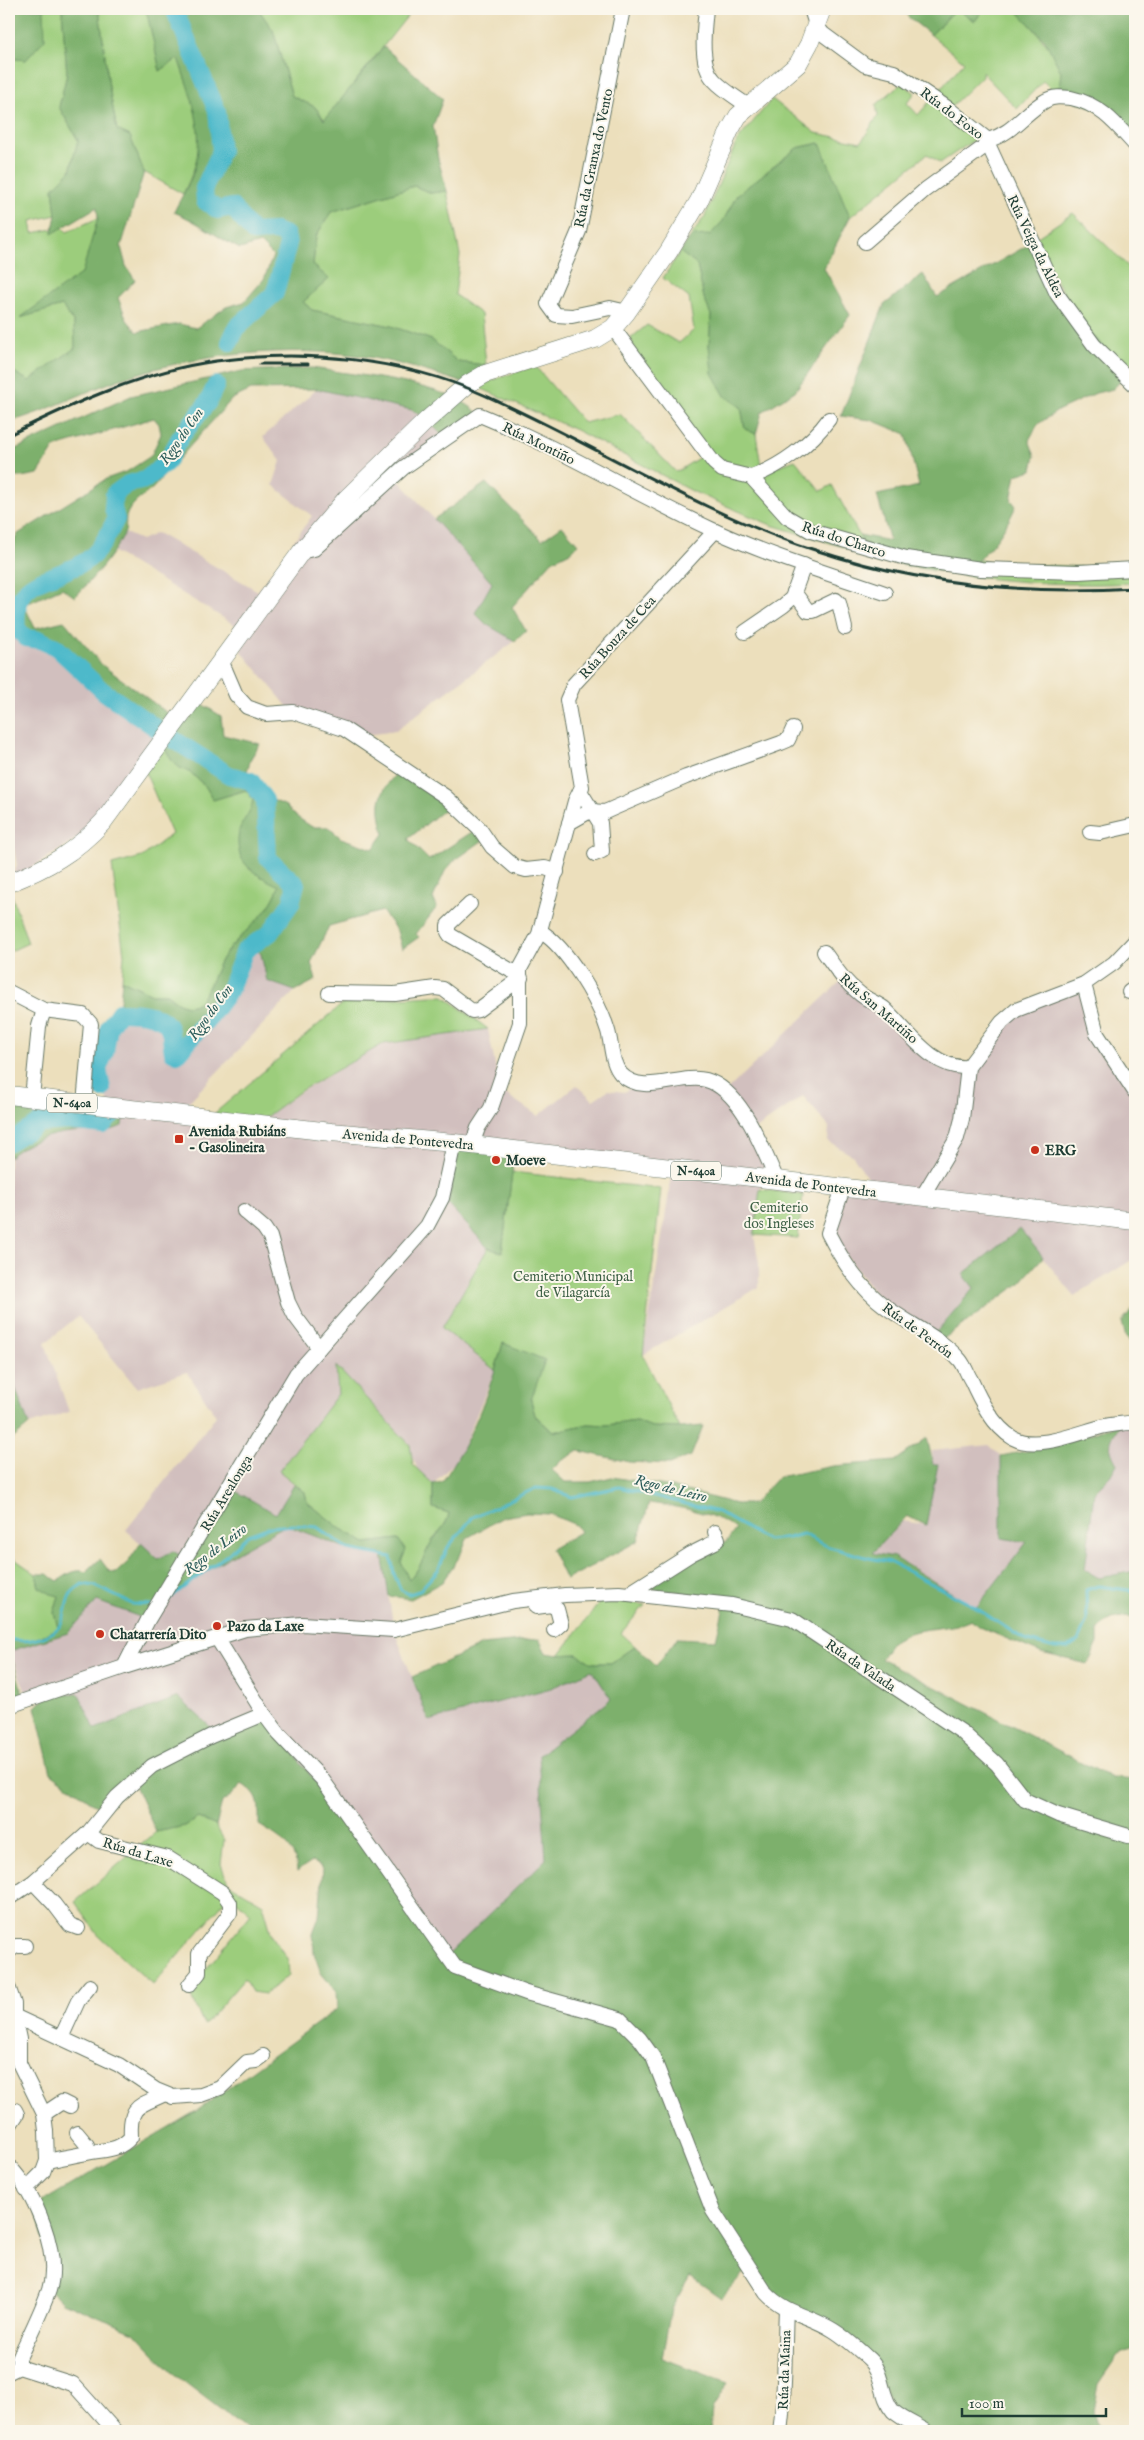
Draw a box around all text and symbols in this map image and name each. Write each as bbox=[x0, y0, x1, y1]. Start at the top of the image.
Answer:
street label: Rúa do Foxo bbox=[916, 84, 987, 144]
street label: Rúa da Granxa do Vento bbox=[570, 87, 618, 229]
street label: Rúa Veiga da Aldea bbox=[1002, 192, 1068, 302]
water label: Rego do Con bbox=[155, 404, 209, 469]
street label: Rúa Montiño bbox=[499, 419, 578, 469]
street label: Rúa do Charco bbox=[799, 518, 888, 562]
street label: Rúa Bouza de Cea bbox=[576, 592, 661, 683]
street label: Rúa San Martiño bbox=[835, 970, 922, 1048]
water label: Rego do Con bbox=[184, 981, 238, 1045]
road number: N-640a bbox=[47, 1094, 97, 1112]
place label: Avenida Rubiáns - Gasolineira bbox=[188, 1123, 286, 1157]
street label: Avenida de Pontevedra bbox=[341, 1125, 475, 1155]
marker: Avenida Rubiáns - Gasolineira bbox=[173, 1133, 185, 1145]
place label: ERG bbox=[1045, 1142, 1077, 1160]
marker: ERG bbox=[1029, 1144, 1041, 1156]
place label: Moeve bbox=[506, 1152, 546, 1170]
marker: Moeve bbox=[490, 1154, 502, 1166]
road number: N-640a bbox=[671, 1162, 721, 1180]
street label: Avenida de Pontevedra bbox=[743, 1168, 878, 1202]
park label: Cemiterio dos Ingleses bbox=[744, 1199, 814, 1233]
park label: Cemiterio Municipal de Vilagarcía bbox=[513, 1268, 633, 1302]
street label: Rúa de Perrón bbox=[878, 1299, 957, 1363]
street label: Rúa Arealonga bbox=[197, 1451, 257, 1535]
water label: Rego de Leiro bbox=[632, 1470, 709, 1508]
water label: Rego de Leiro bbox=[180, 1520, 251, 1580]
place label: Pazo da Laxe bbox=[227, 1618, 304, 1636]
marker: Pazo da Laxe bbox=[211, 1620, 223, 1632]
place label: Chatarrería Dito bbox=[110, 1626, 207, 1644]
marker: Chatarrería Dito bbox=[94, 1628, 106, 1640]
street label: Rúa da Valada bbox=[822, 1636, 900, 1697]
street label: Rúa da Laxe bbox=[100, 1834, 176, 1872]
street label: Rúa da Maina bbox=[775, 2329, 795, 2410]
scale bar bbox=[962, 2385, 1105, 2417]
text: 100 m bbox=[969, 2394, 1005, 2413]

